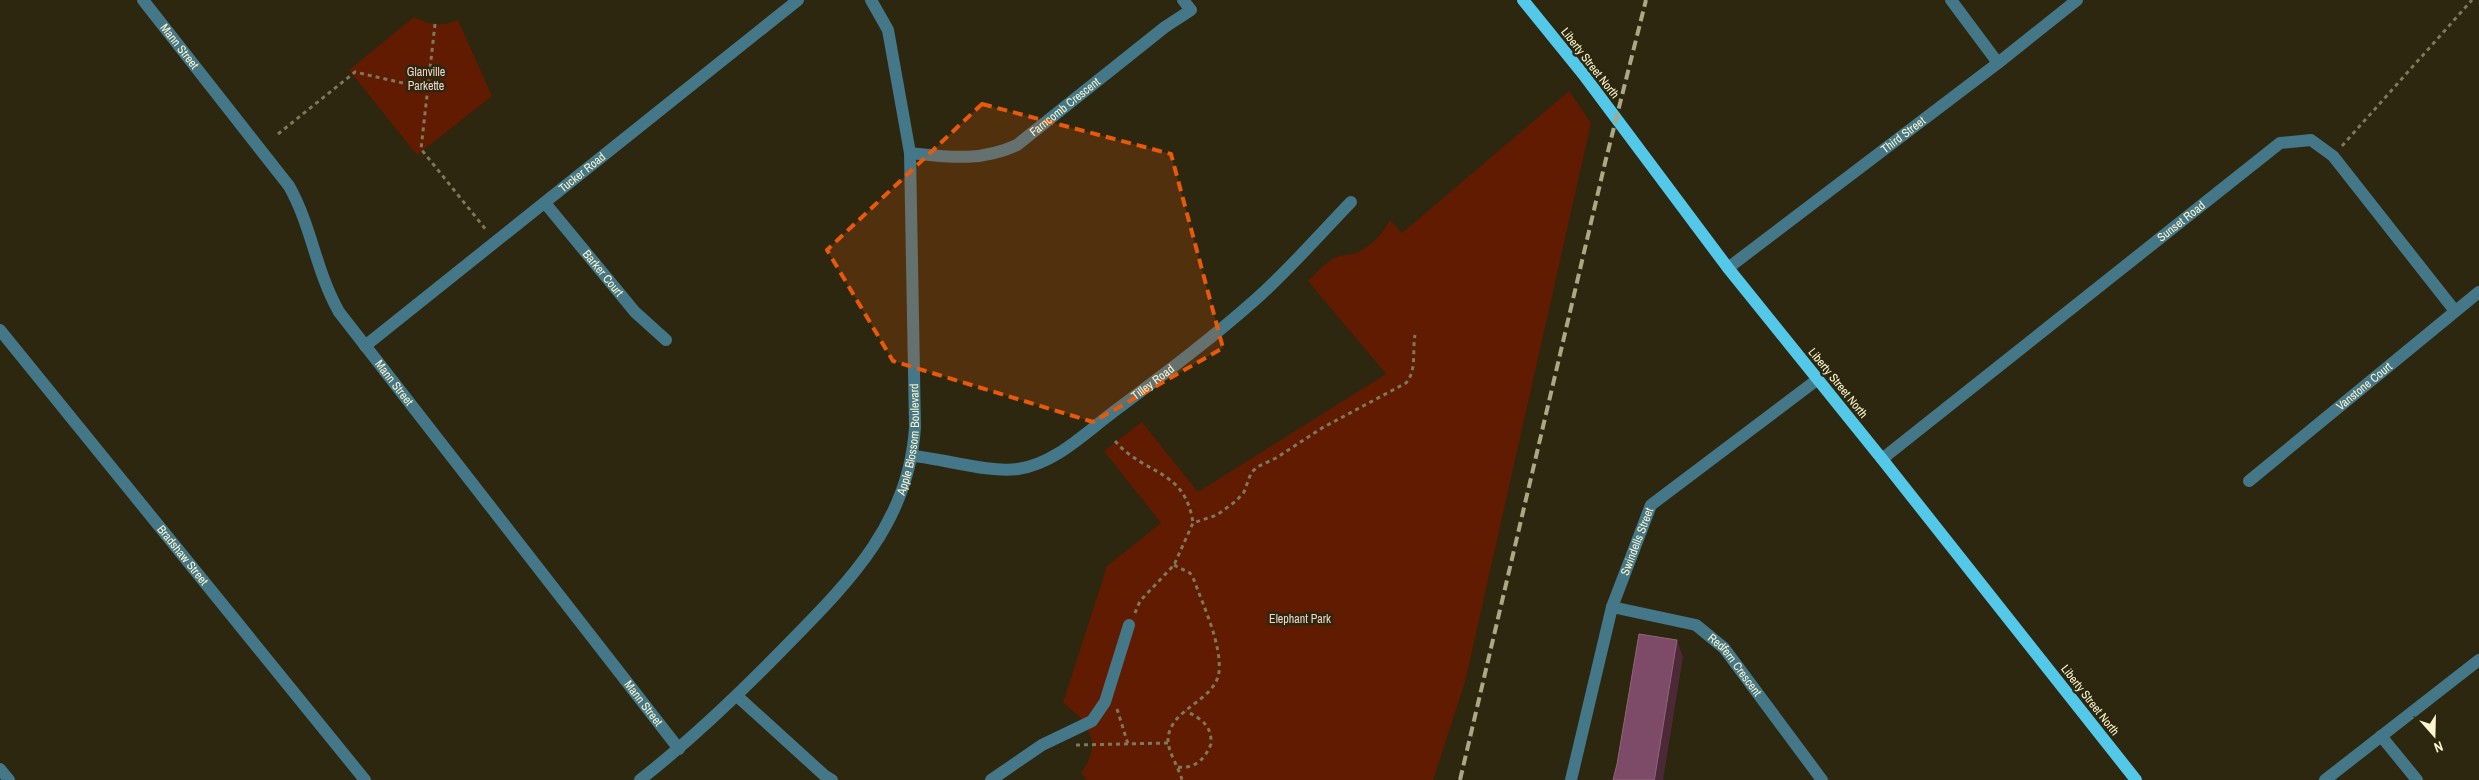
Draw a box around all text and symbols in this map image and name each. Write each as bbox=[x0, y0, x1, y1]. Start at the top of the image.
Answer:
street label: Mann Street bbox=[157, 20, 202, 73]
street label: Liberty Street North bbox=[1557, 24, 1623, 102]
park label: Glanville Parkette bbox=[407, 64, 445, 94]
street label: Farncomb Crescent bbox=[1026, 74, 1104, 140]
street label: Third Street bbox=[1878, 113, 1929, 157]
street label: Tucker Road bbox=[555, 149, 609, 196]
street label: Sunset Road bbox=[2154, 197, 2208, 245]
street label: Barker Court bbox=[579, 247, 627, 300]
street label: Liberty Street North bbox=[1805, 345, 1871, 421]
street label: Mann Street bbox=[371, 357, 417, 409]
street label: Vanstone Court bbox=[2333, 359, 2396, 414]
street label: Tilley Road bbox=[1128, 361, 1177, 404]
street label: Apple Blossom Boulevard bbox=[893, 383, 923, 498]
street label: Swindells Street bbox=[1617, 505, 1657, 578]
street label: Bradshaw Street bbox=[154, 522, 212, 589]
park label: Elephant Park bbox=[1269, 611, 1331, 627]
street label: Redfern Crescent bbox=[1704, 630, 1765, 700]
street label: Liberty Street North bbox=[2057, 661, 2123, 739]
street label: Mann Street bbox=[621, 677, 666, 730]
north arrow bbox=[2409, 710, 2459, 760]
text: N bbox=[2431, 737, 2445, 757]

